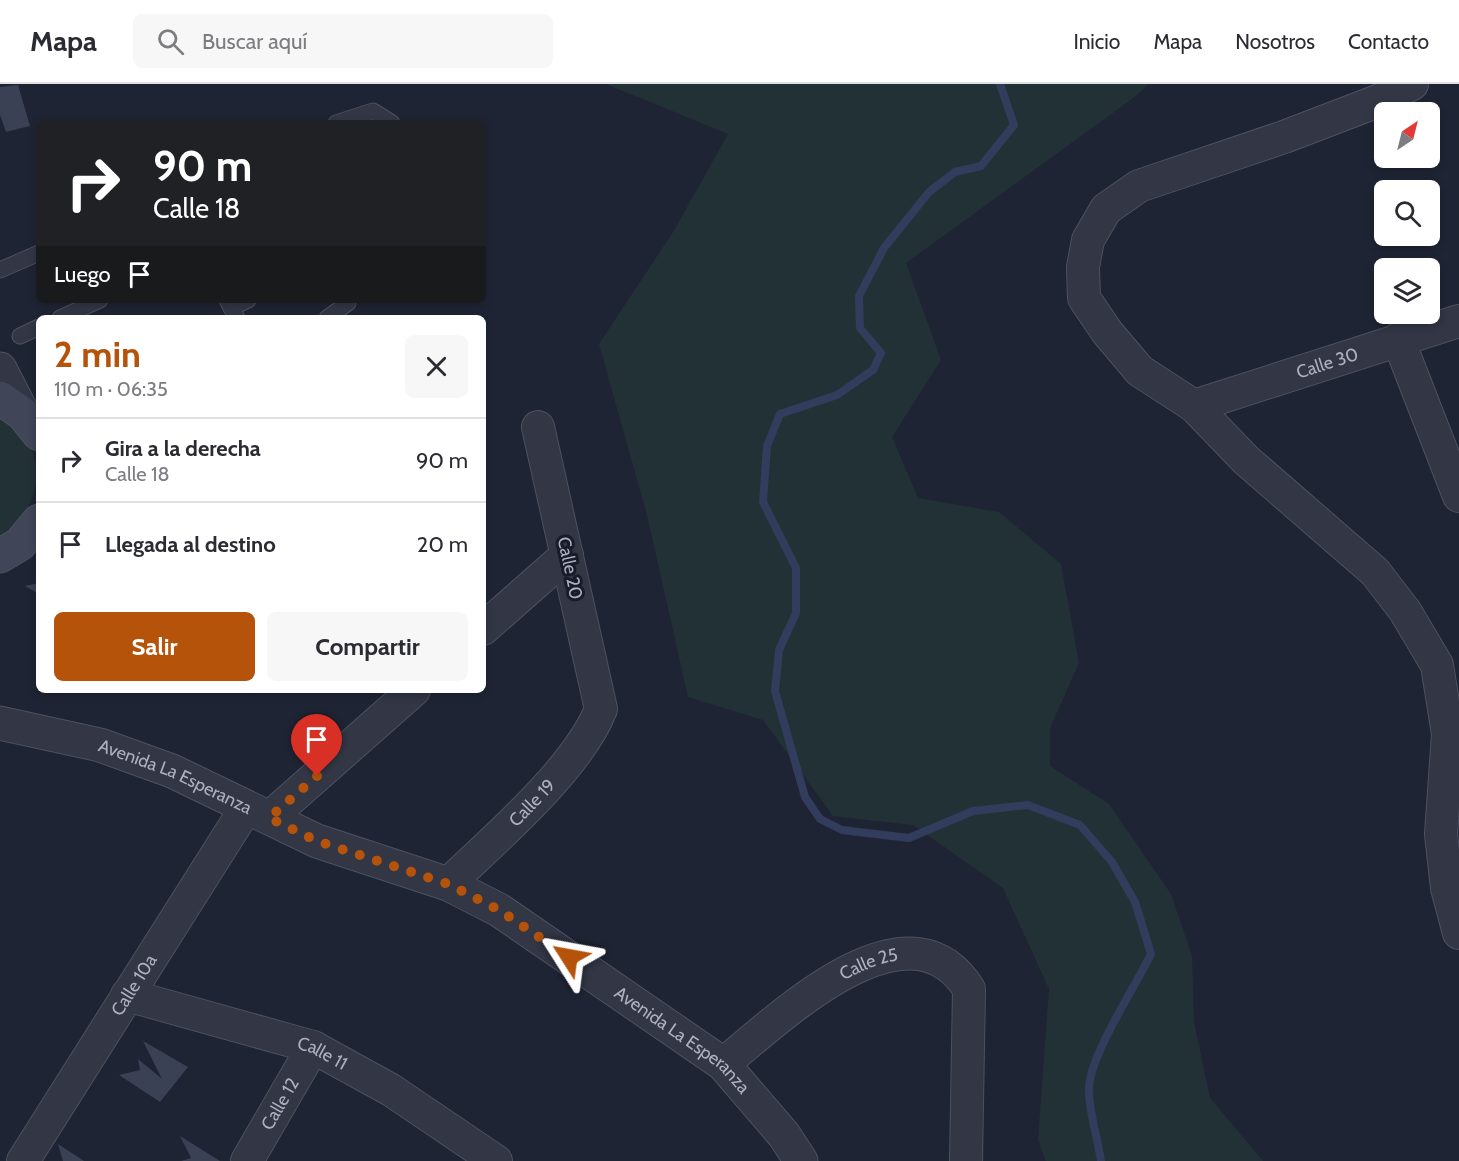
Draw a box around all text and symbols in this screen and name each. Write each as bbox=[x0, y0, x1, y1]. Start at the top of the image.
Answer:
search box bbox=[133, 14, 553, 68]
text: Mapa bbox=[30, 24, 97, 58]
icon: search bbox=[154, 25, 187, 58]
text: Buscar aquí bbox=[202, 28, 307, 55]
text: Inicio bbox=[1073, 29, 1120, 54]
text: Mapa bbox=[1153, 29, 1202, 54]
text: Nosotros bbox=[1235, 29, 1315, 54]
text: Contacto bbox=[1348, 29, 1429, 54]
north arrow bbox=[1374, 102, 1440, 168]
map controls bbox=[1374, 102, 1440, 324]
text: 90 m bbox=[153, 140, 252, 192]
icon: right bbox=[54, 144, 132, 222]
button: search bbox=[1374, 180, 1440, 246]
text: Calle 18 bbox=[153, 192, 240, 225]
icon: arrive bbox=[123, 258, 156, 291]
button: layers bbox=[1374, 258, 1440, 324]
text: Luego bbox=[54, 261, 111, 288]
text: 2 min bbox=[54, 332, 141, 376]
button: close bbox=[405, 335, 468, 398]
street label: Calle 30 bbox=[1294, 343, 1361, 383]
text: 110 m · 06:35 bbox=[54, 377, 168, 401]
text: Gira a la derecha bbox=[105, 435, 261, 462]
icon: right bbox=[54, 444, 87, 477]
text: 90 m bbox=[416, 447, 468, 474]
text: Calle 18 bbox=[105, 462, 170, 486]
icon: arrive bbox=[54, 528, 87, 561]
text: Llegada al destino bbox=[105, 531, 276, 558]
text: 20 m bbox=[417, 531, 468, 558]
street label: Calle 20 bbox=[553, 535, 587, 601]
button: Salir bbox=[54, 612, 255, 681]
button: Compartir bbox=[267, 612, 468, 681]
pin bbox=[291, 714, 342, 776]
icon: arrive bbox=[300, 723, 333, 756]
street label: Avenida La Esperanza bbox=[96, 734, 256, 819]
street label: Calle 19 bbox=[504, 774, 560, 831]
position arrow bbox=[537, 925, 601, 989]
street label: Calle 25 bbox=[836, 943, 899, 985]
street label: Calle 10a bbox=[106, 950, 162, 1020]
street label: Avenida La Esperanza bbox=[610, 982, 755, 1098]
street label: Calle 11 bbox=[295, 1032, 351, 1075]
street label: Calle 12 bbox=[256, 1074, 304, 1134]

